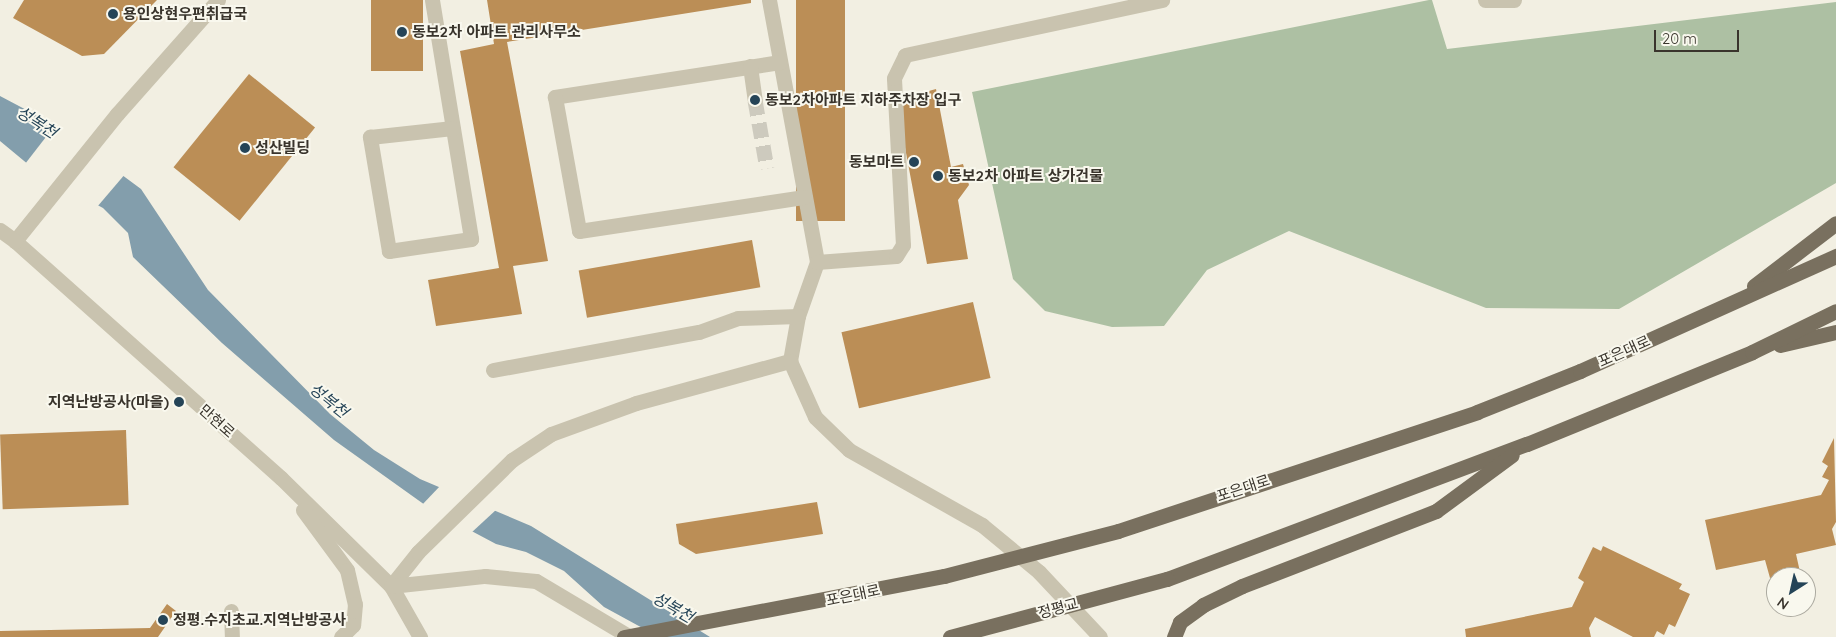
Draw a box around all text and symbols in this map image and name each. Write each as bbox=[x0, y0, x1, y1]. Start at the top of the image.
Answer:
place label: 용인상현우편취급국 bbox=[123, 5, 247, 23]
marker: 용인상현우편취급국 bbox=[107, 8, 119, 20]
scale bar bbox=[1656, 20, 1741, 52]
place label: 동보2차 아파트 관리사무소 bbox=[412, 23, 581, 41]
marker: 동보2차 아파트 관리사무소 bbox=[396, 26, 408, 38]
text: 20 m bbox=[1662, 29, 1697, 48]
place label: 동보2차아파트 지하주차장 입구 bbox=[765, 91, 961, 109]
marker: 동보2차아파트 지하주차장 입구 bbox=[749, 94, 761, 106]
water label: 성복천 bbox=[13, 102, 61, 142]
place label: 성산빌딩 bbox=[255, 139, 310, 157]
marker: 성산빌딩 bbox=[239, 142, 251, 154]
place label: 동보마트 bbox=[849, 153, 904, 171]
marker: 동보마트 bbox=[908, 156, 920, 168]
place label: 동보2차 아파트 상가건물 bbox=[948, 167, 1103, 185]
marker: 동보2차 아파트 상가건물 bbox=[932, 170, 944, 182]
street label: 포은대로 bbox=[1595, 332, 1653, 370]
water label: 성복천 bbox=[306, 379, 352, 421]
place label: 지역난방공사(마을) bbox=[48, 393, 169, 411]
marker: 지역난방공사(마을) bbox=[173, 396, 185, 408]
street label: 만현로 bbox=[196, 400, 238, 442]
street label: 포은대로 bbox=[1214, 471, 1272, 505]
north arrow bbox=[1766, 567, 1816, 617]
street label: 포은대로 bbox=[824, 580, 882, 610]
water label: 성복천 bbox=[649, 588, 697, 626]
text: N bbox=[1774, 593, 1792, 614]
street label: 정평교 bbox=[1036, 594, 1080, 622]
place label: 정평.수지초교.지역난방공사 bbox=[173, 611, 346, 629]
marker: 정평.수지초교.지역난방공사 bbox=[157, 614, 169, 626]

